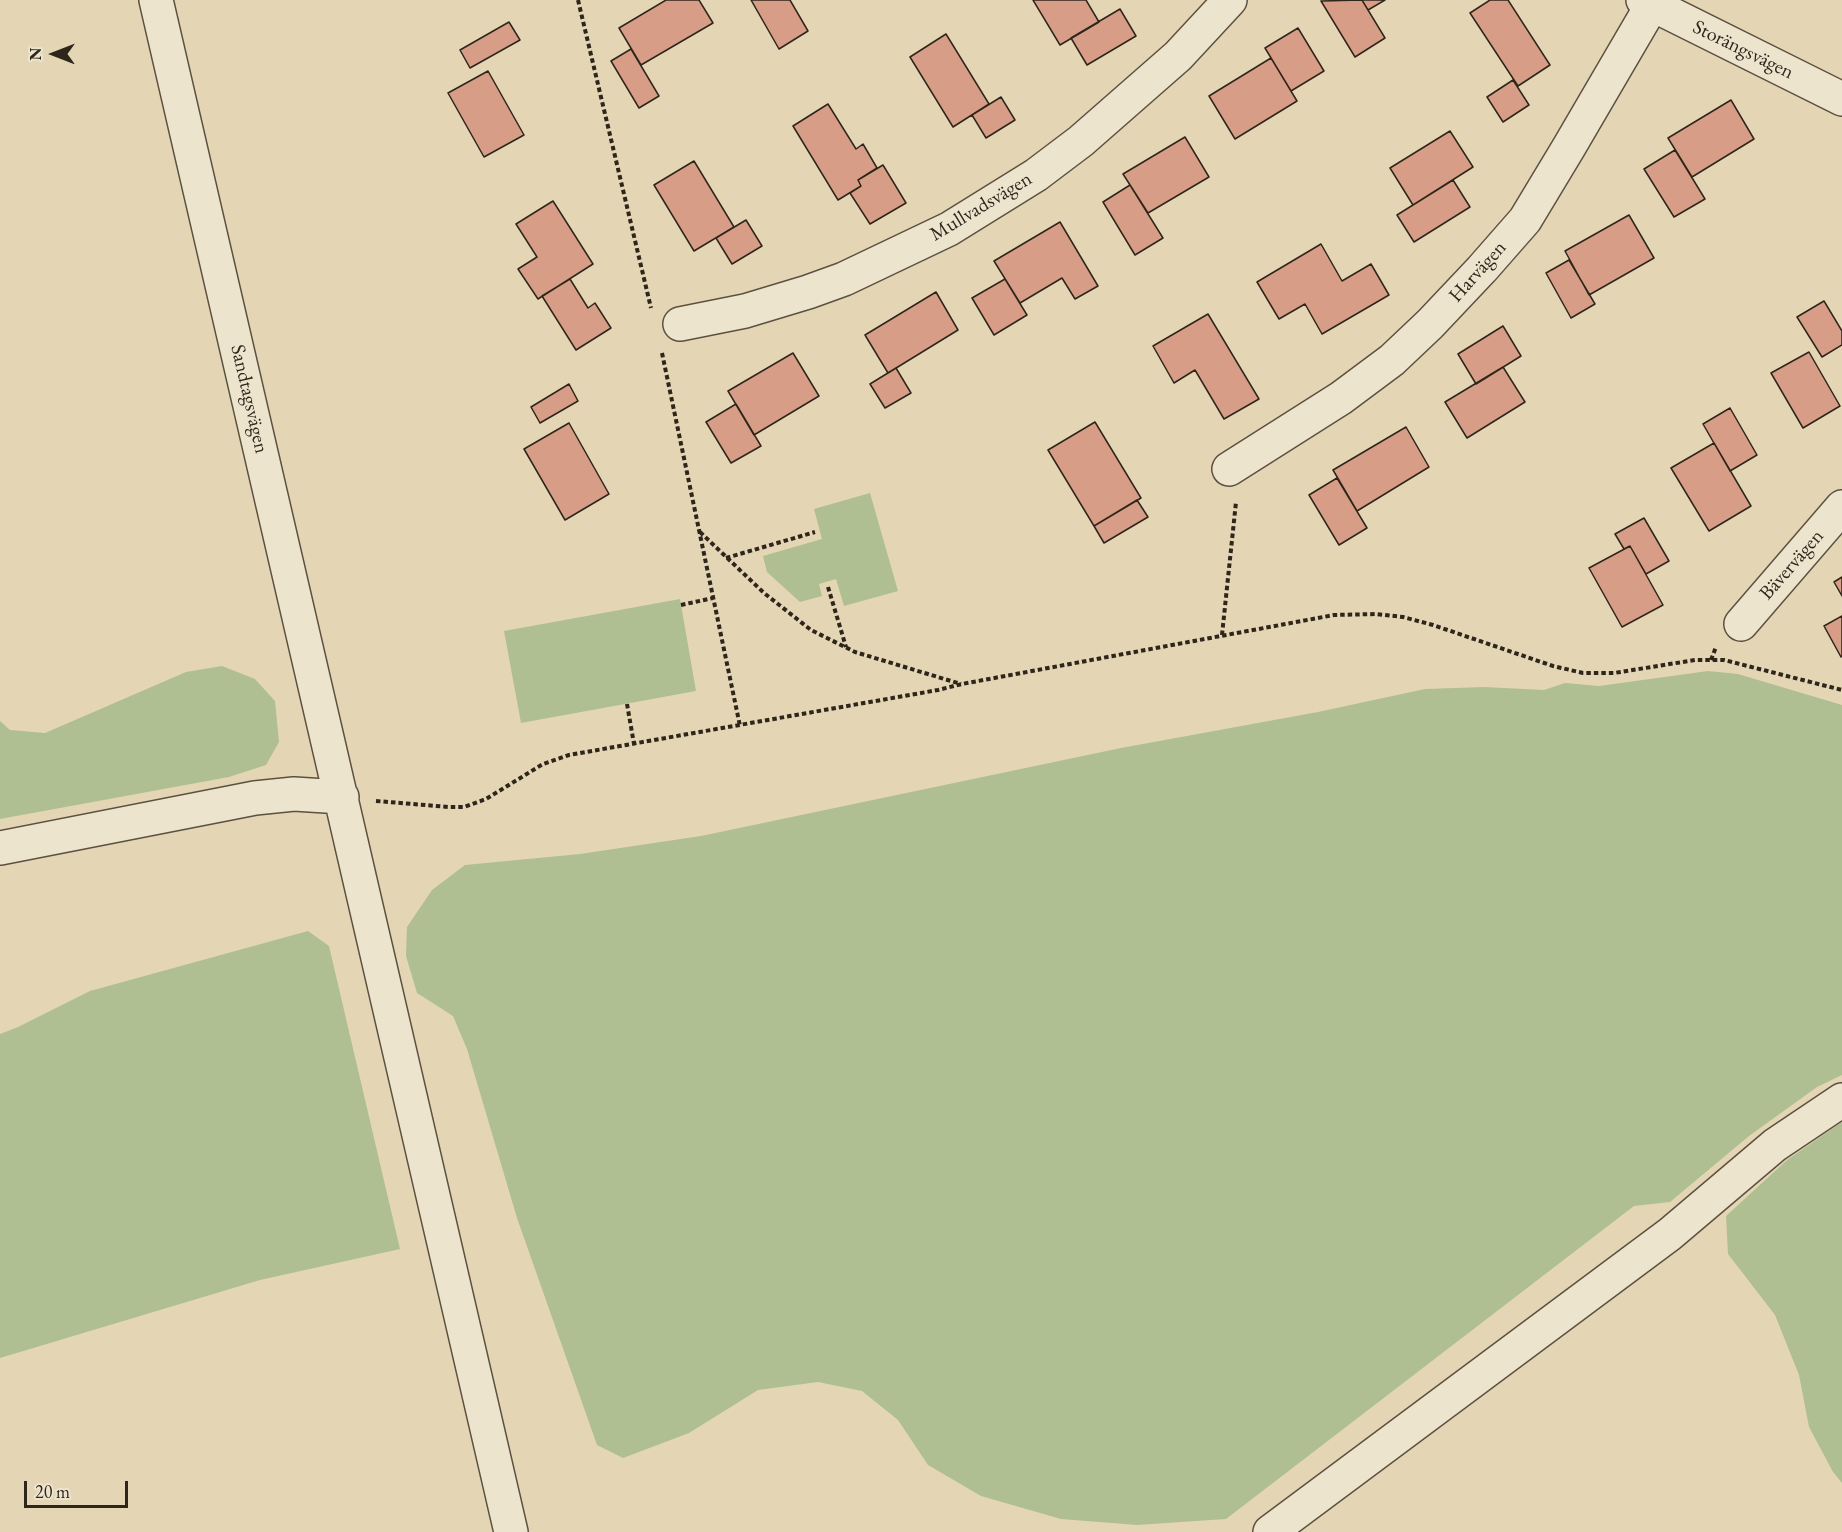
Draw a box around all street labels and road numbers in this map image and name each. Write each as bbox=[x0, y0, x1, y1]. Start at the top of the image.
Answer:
street label: Storängsvägen bbox=[1689, 15, 1797, 85]
street label: Mullvadsvägen bbox=[926, 167, 1036, 247]
street label: Harvägen bbox=[1444, 236, 1512, 308]
street label: Sandtagsvägen bbox=[225, 342, 273, 456]
street label: Bävervägen bbox=[1755, 525, 1829, 605]

